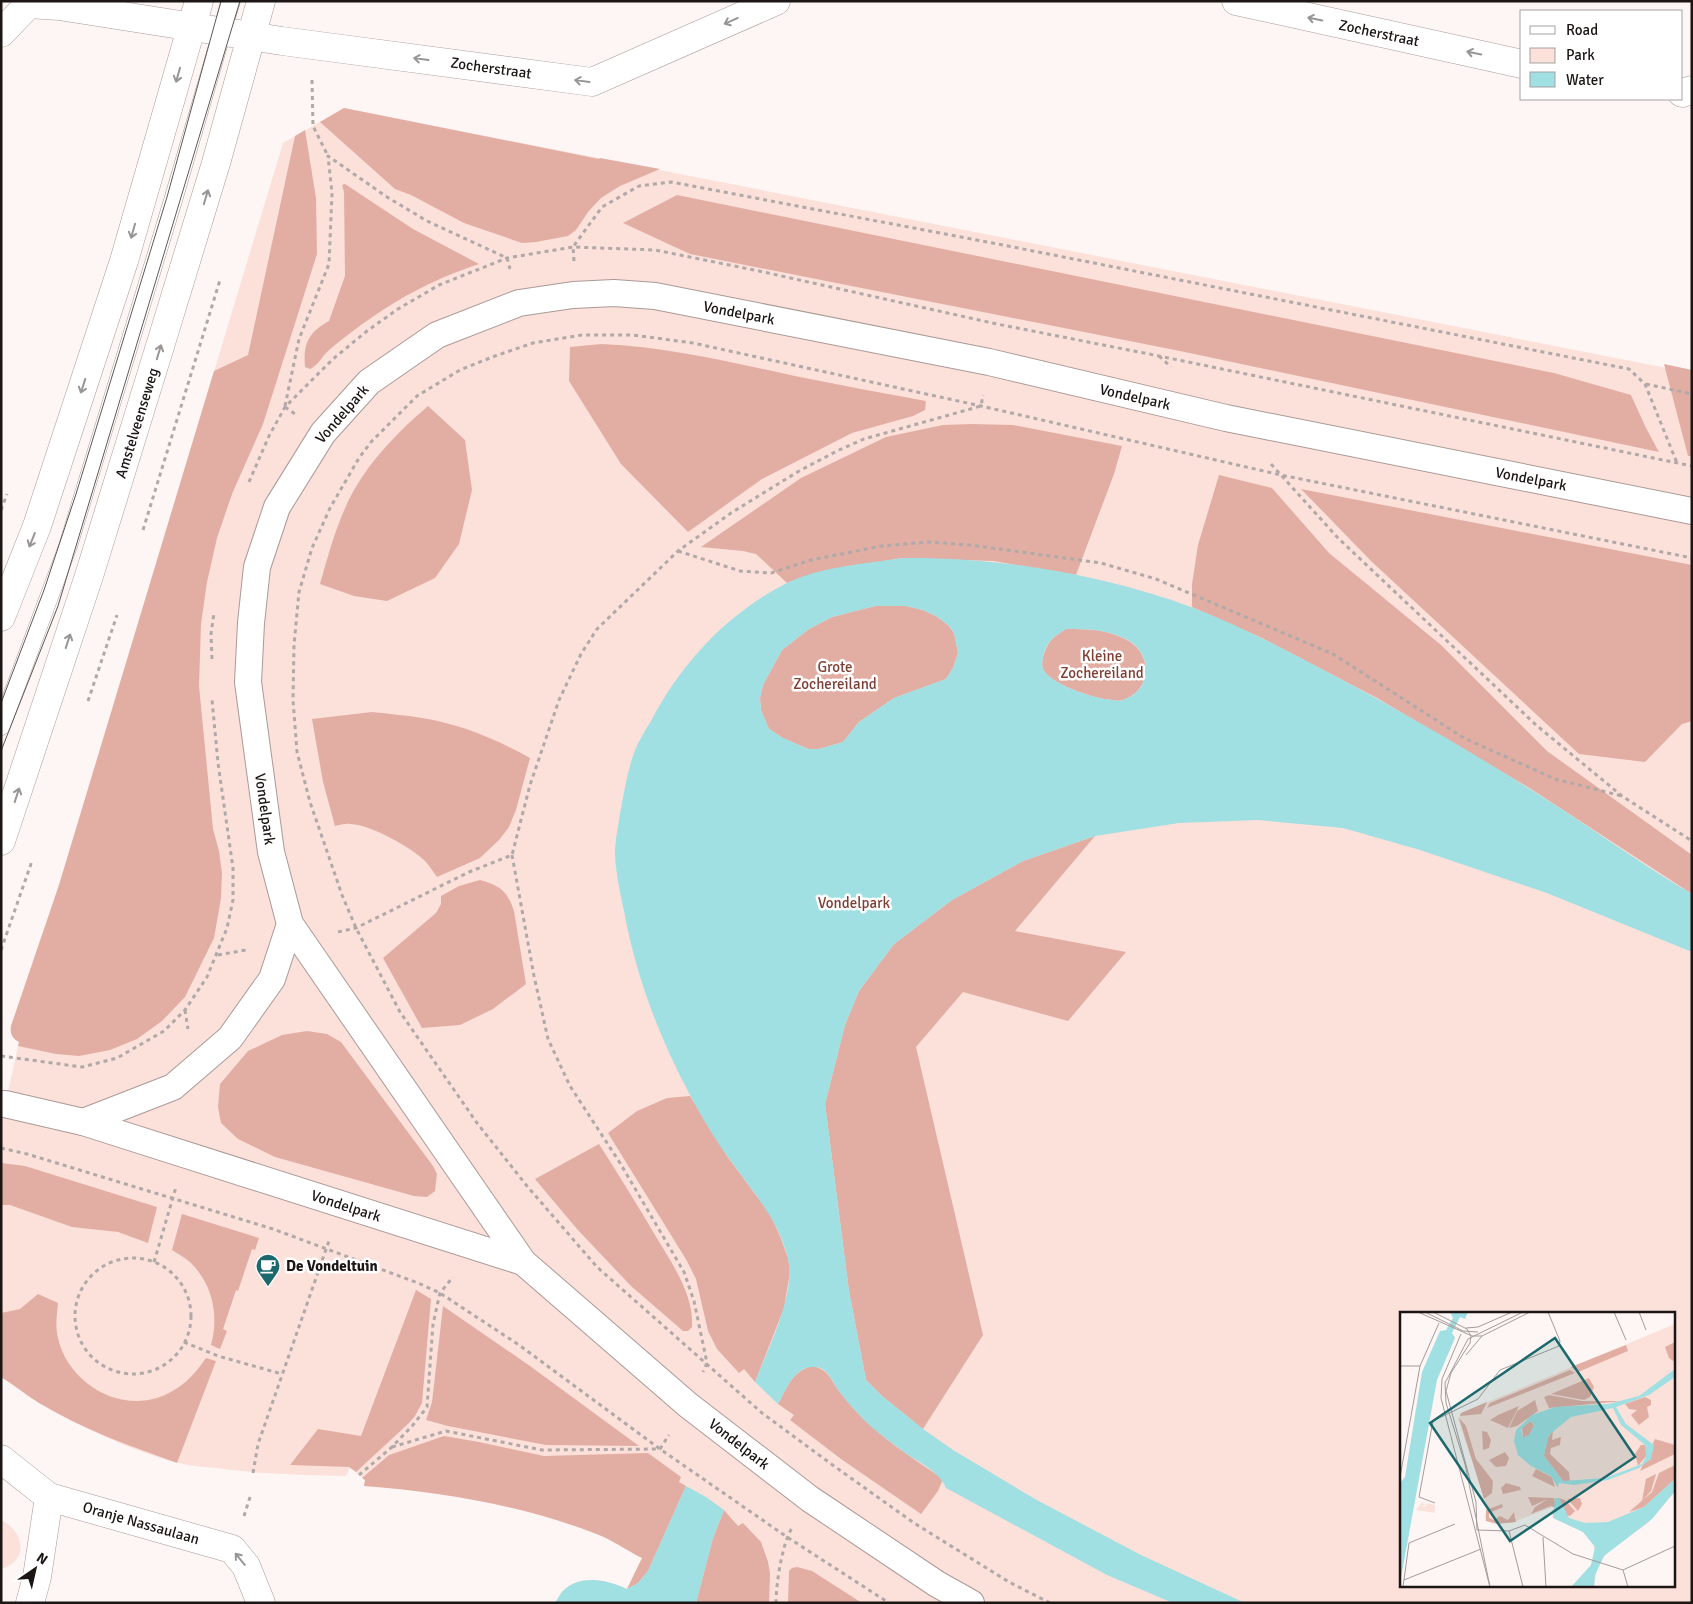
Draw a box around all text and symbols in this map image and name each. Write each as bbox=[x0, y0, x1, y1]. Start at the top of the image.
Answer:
legend bbox=[1520, 10, 1683, 100]
one-way arrow bbox=[1308, 14, 1324, 23]
one-way arrow bbox=[724, 16, 739, 26]
street label: Zocherstraat bbox=[1337, 16, 1421, 50]
text: Road bbox=[1566, 21, 1598, 39]
text: Park bbox=[1566, 46, 1595, 64]
one-way arrow bbox=[1467, 48, 1483, 58]
street label: Zocherstraat bbox=[449, 53, 533, 83]
one-way arrow bbox=[413, 54, 429, 64]
one-way arrow bbox=[172, 66, 182, 82]
text: Water bbox=[1566, 71, 1604, 89]
one-way arrow bbox=[574, 75, 590, 85]
one-way arrow bbox=[201, 189, 211, 205]
one-way arrow bbox=[127, 222, 137, 238]
street label: Vondelpark bbox=[702, 297, 777, 329]
one-way arrow bbox=[154, 344, 164, 360]
street label: Amstelveenseweg bbox=[112, 366, 162, 480]
one-way arrow bbox=[78, 377, 88, 393]
street label: Vondelpark bbox=[311, 380, 373, 447]
street label: Vondelpark bbox=[1098, 380, 1173, 414]
street label: Vondelpark bbox=[1494, 463, 1569, 495]
one-way arrow bbox=[27, 532, 36, 547]
one-way arrow bbox=[64, 633, 73, 649]
park label: Kleine Zochereiland bbox=[1060, 647, 1144, 682]
park label: Grote Zochereiland bbox=[793, 658, 877, 693]
street label: Vondelpark bbox=[251, 772, 279, 847]
one-way arrow bbox=[13, 788, 22, 803]
park label: Vondelpark bbox=[818, 894, 891, 912]
street label: Vondelpark bbox=[309, 1186, 384, 1226]
cafe icon: De Vondeltuin bbox=[255, 1253, 281, 1287]
place label: De Vondeltuin bbox=[286, 1257, 378, 1275]
inset map bbox=[1400, 1312, 1676, 1586]
street label: Vondelpark bbox=[705, 1415, 773, 1474]
street label: Oranje Nassaulaan bbox=[81, 1498, 201, 1548]
north arrow bbox=[10, 1544, 60, 1594]
text: N bbox=[33, 1549, 51, 1568]
one-way arrow bbox=[235, 1553, 246, 1566]

